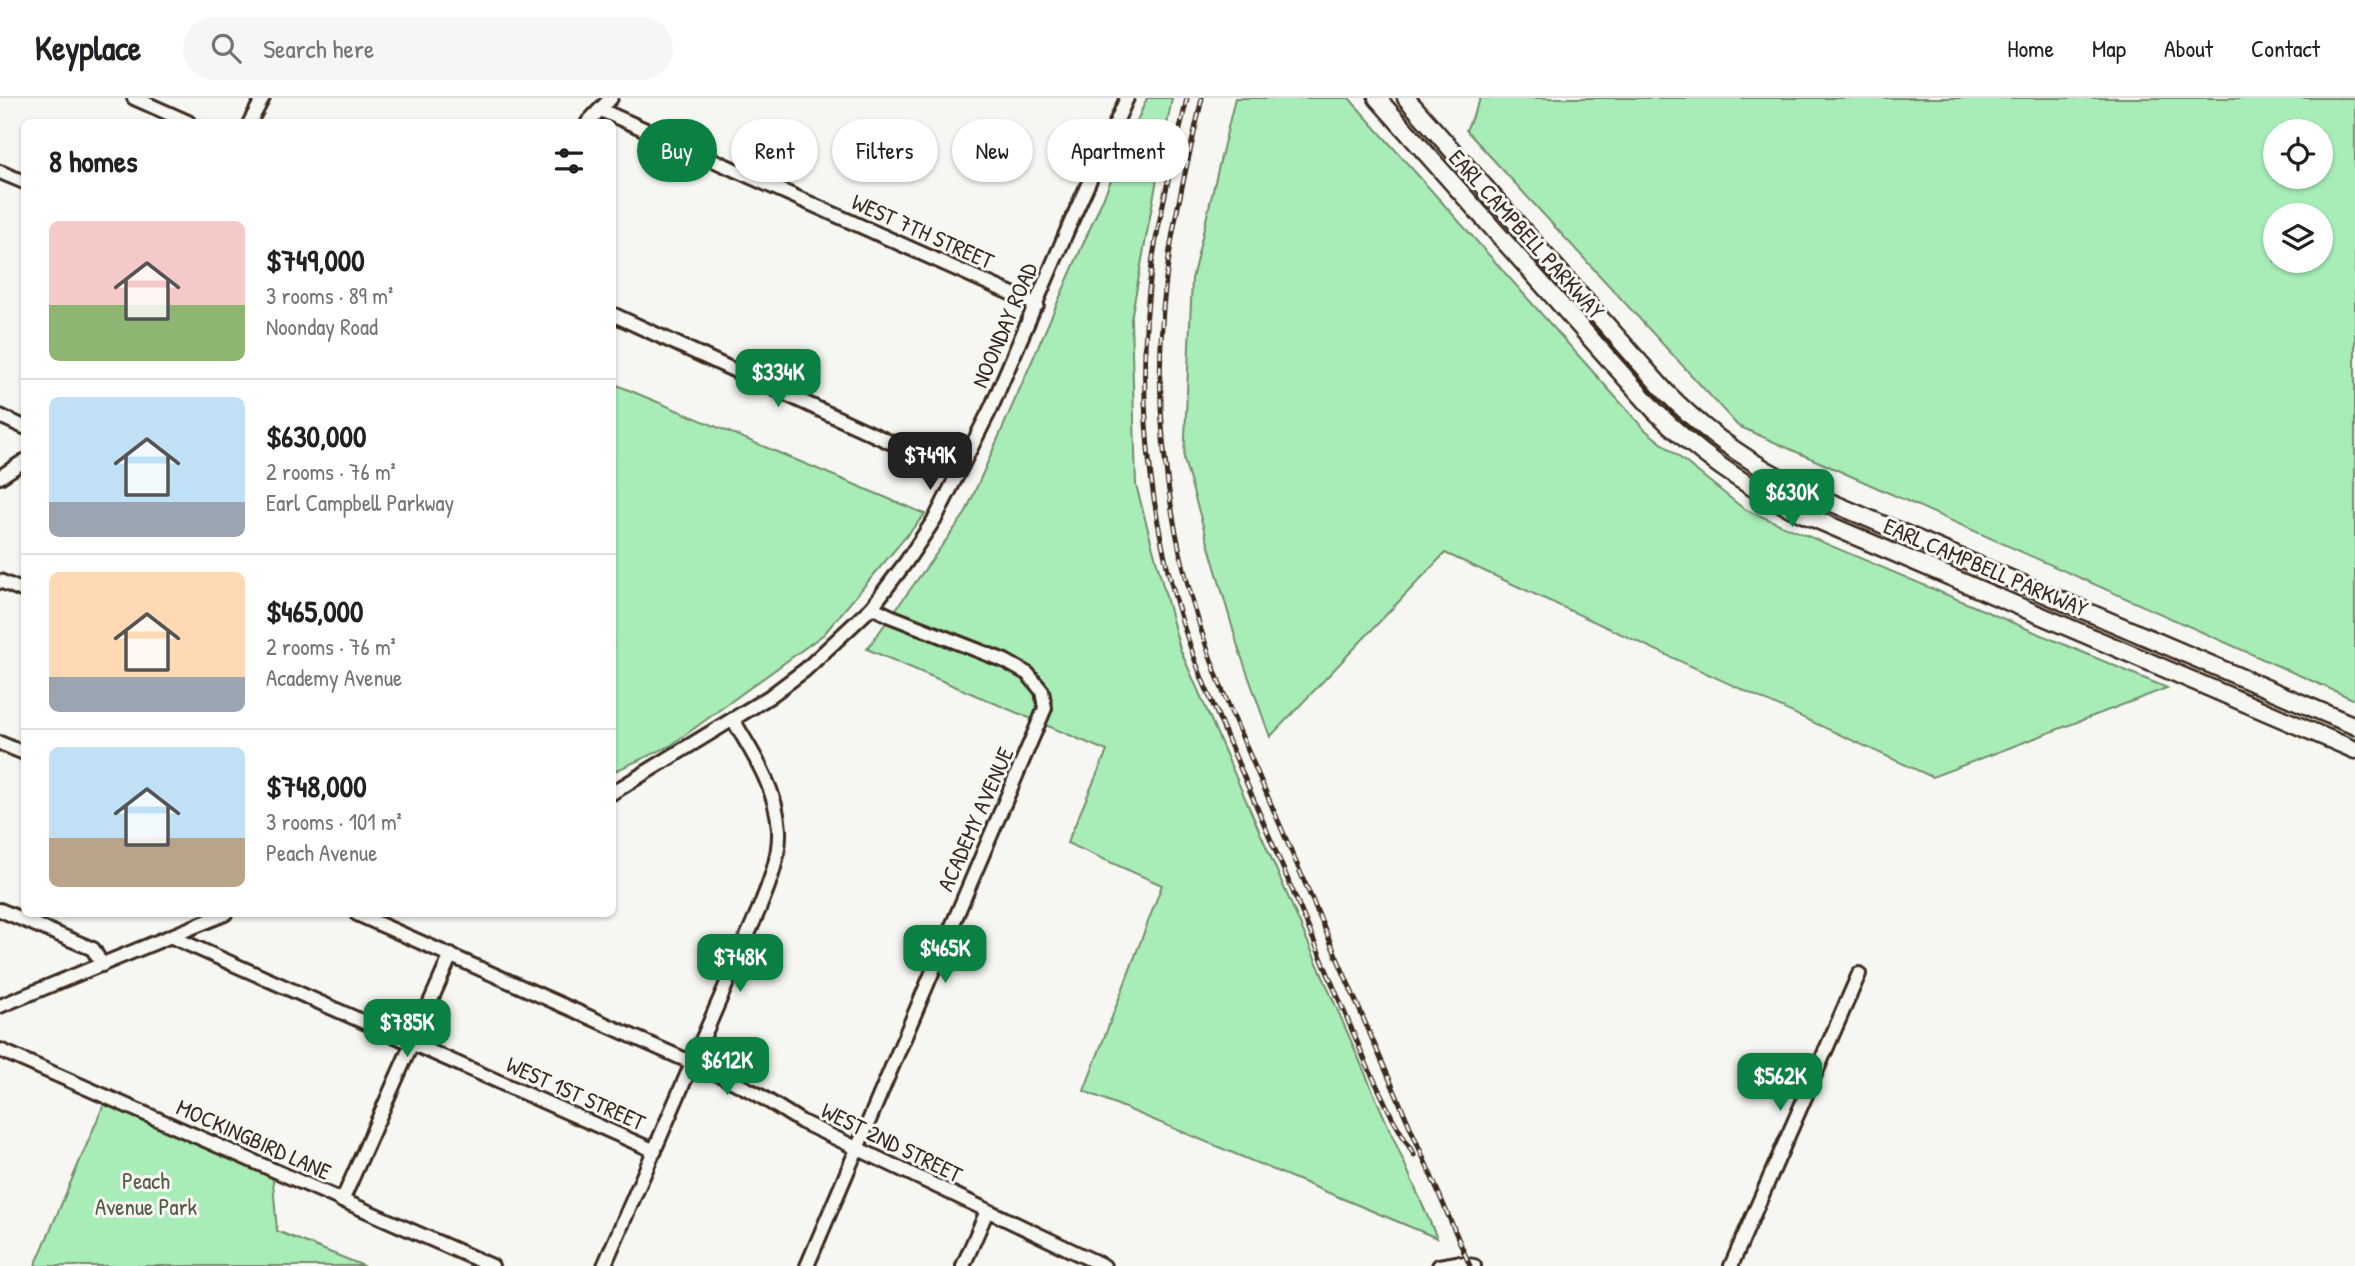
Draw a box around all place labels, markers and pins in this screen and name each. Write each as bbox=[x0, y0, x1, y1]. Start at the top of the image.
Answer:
pin: $334K bbox=[729, 350, 827, 409]
pin: $749K bbox=[881, 432, 979, 492]
pin: $630K bbox=[1743, 470, 1841, 529]
pin: $465K bbox=[896, 926, 994, 985]
pin: $748K bbox=[691, 934, 789, 994]
pin: $785K bbox=[358, 1000, 456, 1059]
pin: $612K bbox=[678, 1038, 776, 1097]
pin: $562K bbox=[1731, 1054, 1829, 1113]

